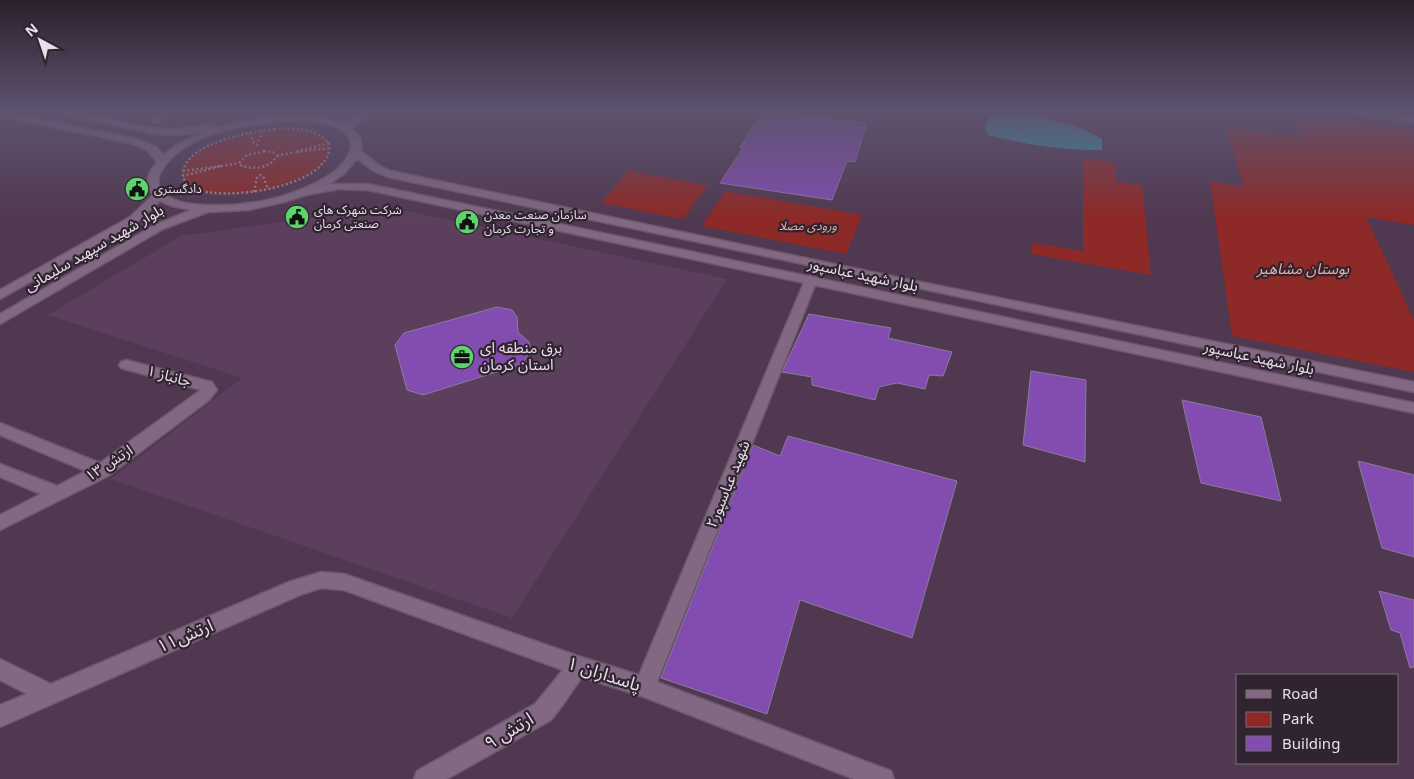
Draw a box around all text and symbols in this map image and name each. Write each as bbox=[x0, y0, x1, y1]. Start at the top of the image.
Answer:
north arrow bbox=[15, 15, 65, 65]
text: N bbox=[18, 16, 46, 45]
public building icon: دادگستری bbox=[124, 176, 150, 202]
place label: دادگستری bbox=[154, 177, 202, 202]
street label: بلوار شهید سپهبد سلیمانی bbox=[18, 195, 170, 301]
place label: شرکت شهرک های صنعتی کرمان bbox=[314, 198, 402, 237]
place label: سازمان صنعت معدن و تجارت کرمان bbox=[484, 203, 587, 242]
public building icon: شرکت شهرک های صنعتی کرمان bbox=[284, 204, 310, 230]
public building icon: سازمان صنعت معدن و تجارت کرمان bbox=[454, 209, 480, 235]
park label: ورودی مصلا bbox=[779, 214, 838, 239]
street label: بلوار شهید عباسپور bbox=[804, 247, 921, 302]
park label: بوستان مشاهیر bbox=[1256, 253, 1350, 285]
street label: بلوار شهید عباسپور bbox=[1200, 330, 1317, 385]
place label: برق منطقه ای استان کرمان bbox=[480, 332, 562, 381]
office icon: برق منطقه ای استان کرمان bbox=[449, 344, 475, 370]
street label: جانباز ۱ bbox=[143, 355, 195, 397]
street label: ارتش ۱۳ bbox=[78, 435, 140, 491]
street label: شهید عباسپور۲ bbox=[696, 435, 760, 533]
street label: ارتش۱۱ bbox=[150, 607, 220, 665]
street label: پاسداران ۱ bbox=[562, 644, 646, 704]
legend bbox=[1236, 674, 1399, 764]
text: Road bbox=[1282, 678, 1318, 710]
street label: ارتش ۹ bbox=[476, 701, 542, 761]
text: Park bbox=[1282, 703, 1314, 735]
text: Building bbox=[1282, 728, 1340, 760]

